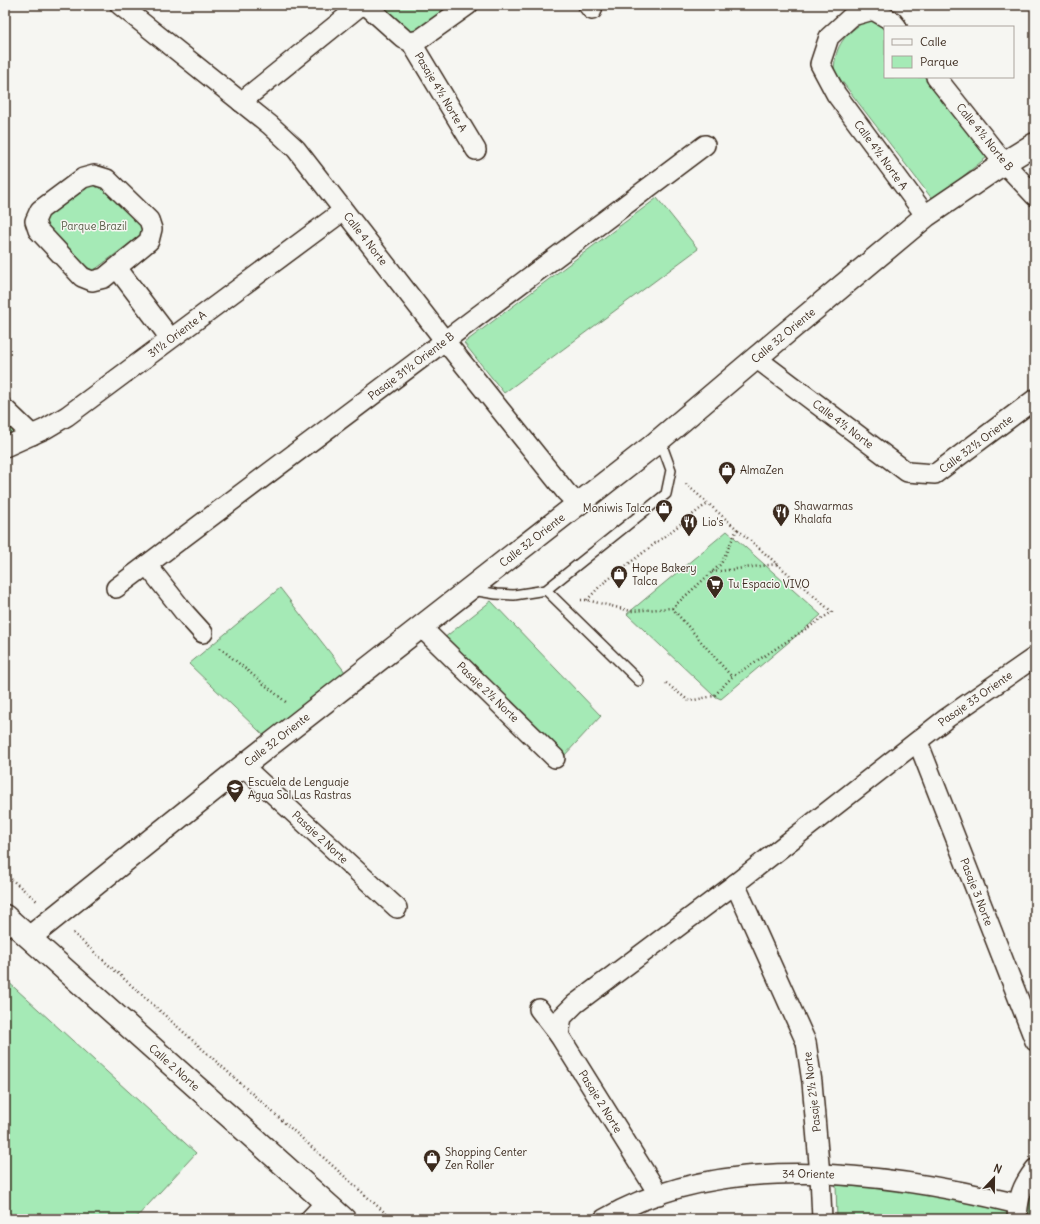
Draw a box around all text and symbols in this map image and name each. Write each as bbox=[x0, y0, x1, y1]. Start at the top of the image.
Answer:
legend bbox=[884, 26, 1014, 78]
text: Calle bbox=[920, 34, 947, 49]
street label: Pasaje 4½ Norte A bbox=[412, 50, 470, 134]
text: Parque bbox=[920, 54, 959, 69]
street label: Calle 4½ Norte B bbox=[954, 100, 1016, 174]
street label: Calle 4½ Norte A bbox=[851, 117, 911, 193]
street label: Calle 4 Norte bbox=[341, 209, 391, 268]
park label: Parque Brazil bbox=[61, 219, 127, 233]
street label: Calle 32 Oriente bbox=[748, 305, 818, 366]
street label: 31½ Oriente A bbox=[145, 308, 209, 360]
street label: Pasaje 31½ Oriente B bbox=[365, 329, 457, 403]
street label: Calle 4½ Norte bbox=[810, 396, 876, 452]
street label: Calle 32½ Oriente bbox=[936, 412, 1016, 476]
shop icon: AlmaZen bbox=[717, 460, 737, 485]
place label: AlmaZen bbox=[740, 463, 784, 477]
shop icon: Moniwis Talca bbox=[654, 498, 674, 523]
place label: Shawarmas Khalafa bbox=[794, 499, 853, 526]
place label: Moniwis Talca bbox=[583, 501, 651, 515]
restaurant icon: Shawarmas Khalafa bbox=[771, 502, 791, 527]
street label: Calle 32 Oriente bbox=[497, 510, 568, 570]
restaurant icon: Lio's bbox=[679, 512, 699, 537]
place label: Lio's bbox=[702, 515, 724, 529]
place label: Hope Bakery Talca bbox=[632, 561, 697, 588]
shop icon: Hope Bakery Talca bbox=[609, 564, 629, 589]
supermarket icon: Tu Espacio VIVO bbox=[705, 574, 725, 599]
place label: Tu Espacio VIVO bbox=[728, 577, 810, 591]
street label: Pasaje 2½ Norte bbox=[454, 659, 522, 725]
street label: Pasaje 33 Oriente bbox=[935, 668, 1015, 729]
street label: Calle 32 Oriente bbox=[241, 710, 312, 769]
place label: Escuela de Lenguaje Agua Sol Las Rastras bbox=[248, 775, 351, 802]
school or university icon: Escuela de Lenguaje Agua Sol Las Rastras bbox=[225, 778, 245, 803]
street label: Pasaje 2 Norte bbox=[289, 808, 351, 867]
street label: Pasaje 3 Norte bbox=[957, 856, 996, 928]
street label: Calle 2 Norte bbox=[146, 1041, 203, 1094]
street label: Pasaje 2½ Norte bbox=[800, 1051, 824, 1133]
street label: Pasaje 2 Norte bbox=[576, 1067, 625, 1135]
place label: Shopping Center Zen Roller bbox=[445, 1145, 527, 1172]
shop icon: Shopping Center Zen Roller bbox=[422, 1148, 442, 1173]
north arrow bbox=[974, 1158, 1014, 1198]
text: N bbox=[992, 1161, 1004, 1177]
street label: 34 Oriente bbox=[782, 1167, 835, 1182]

